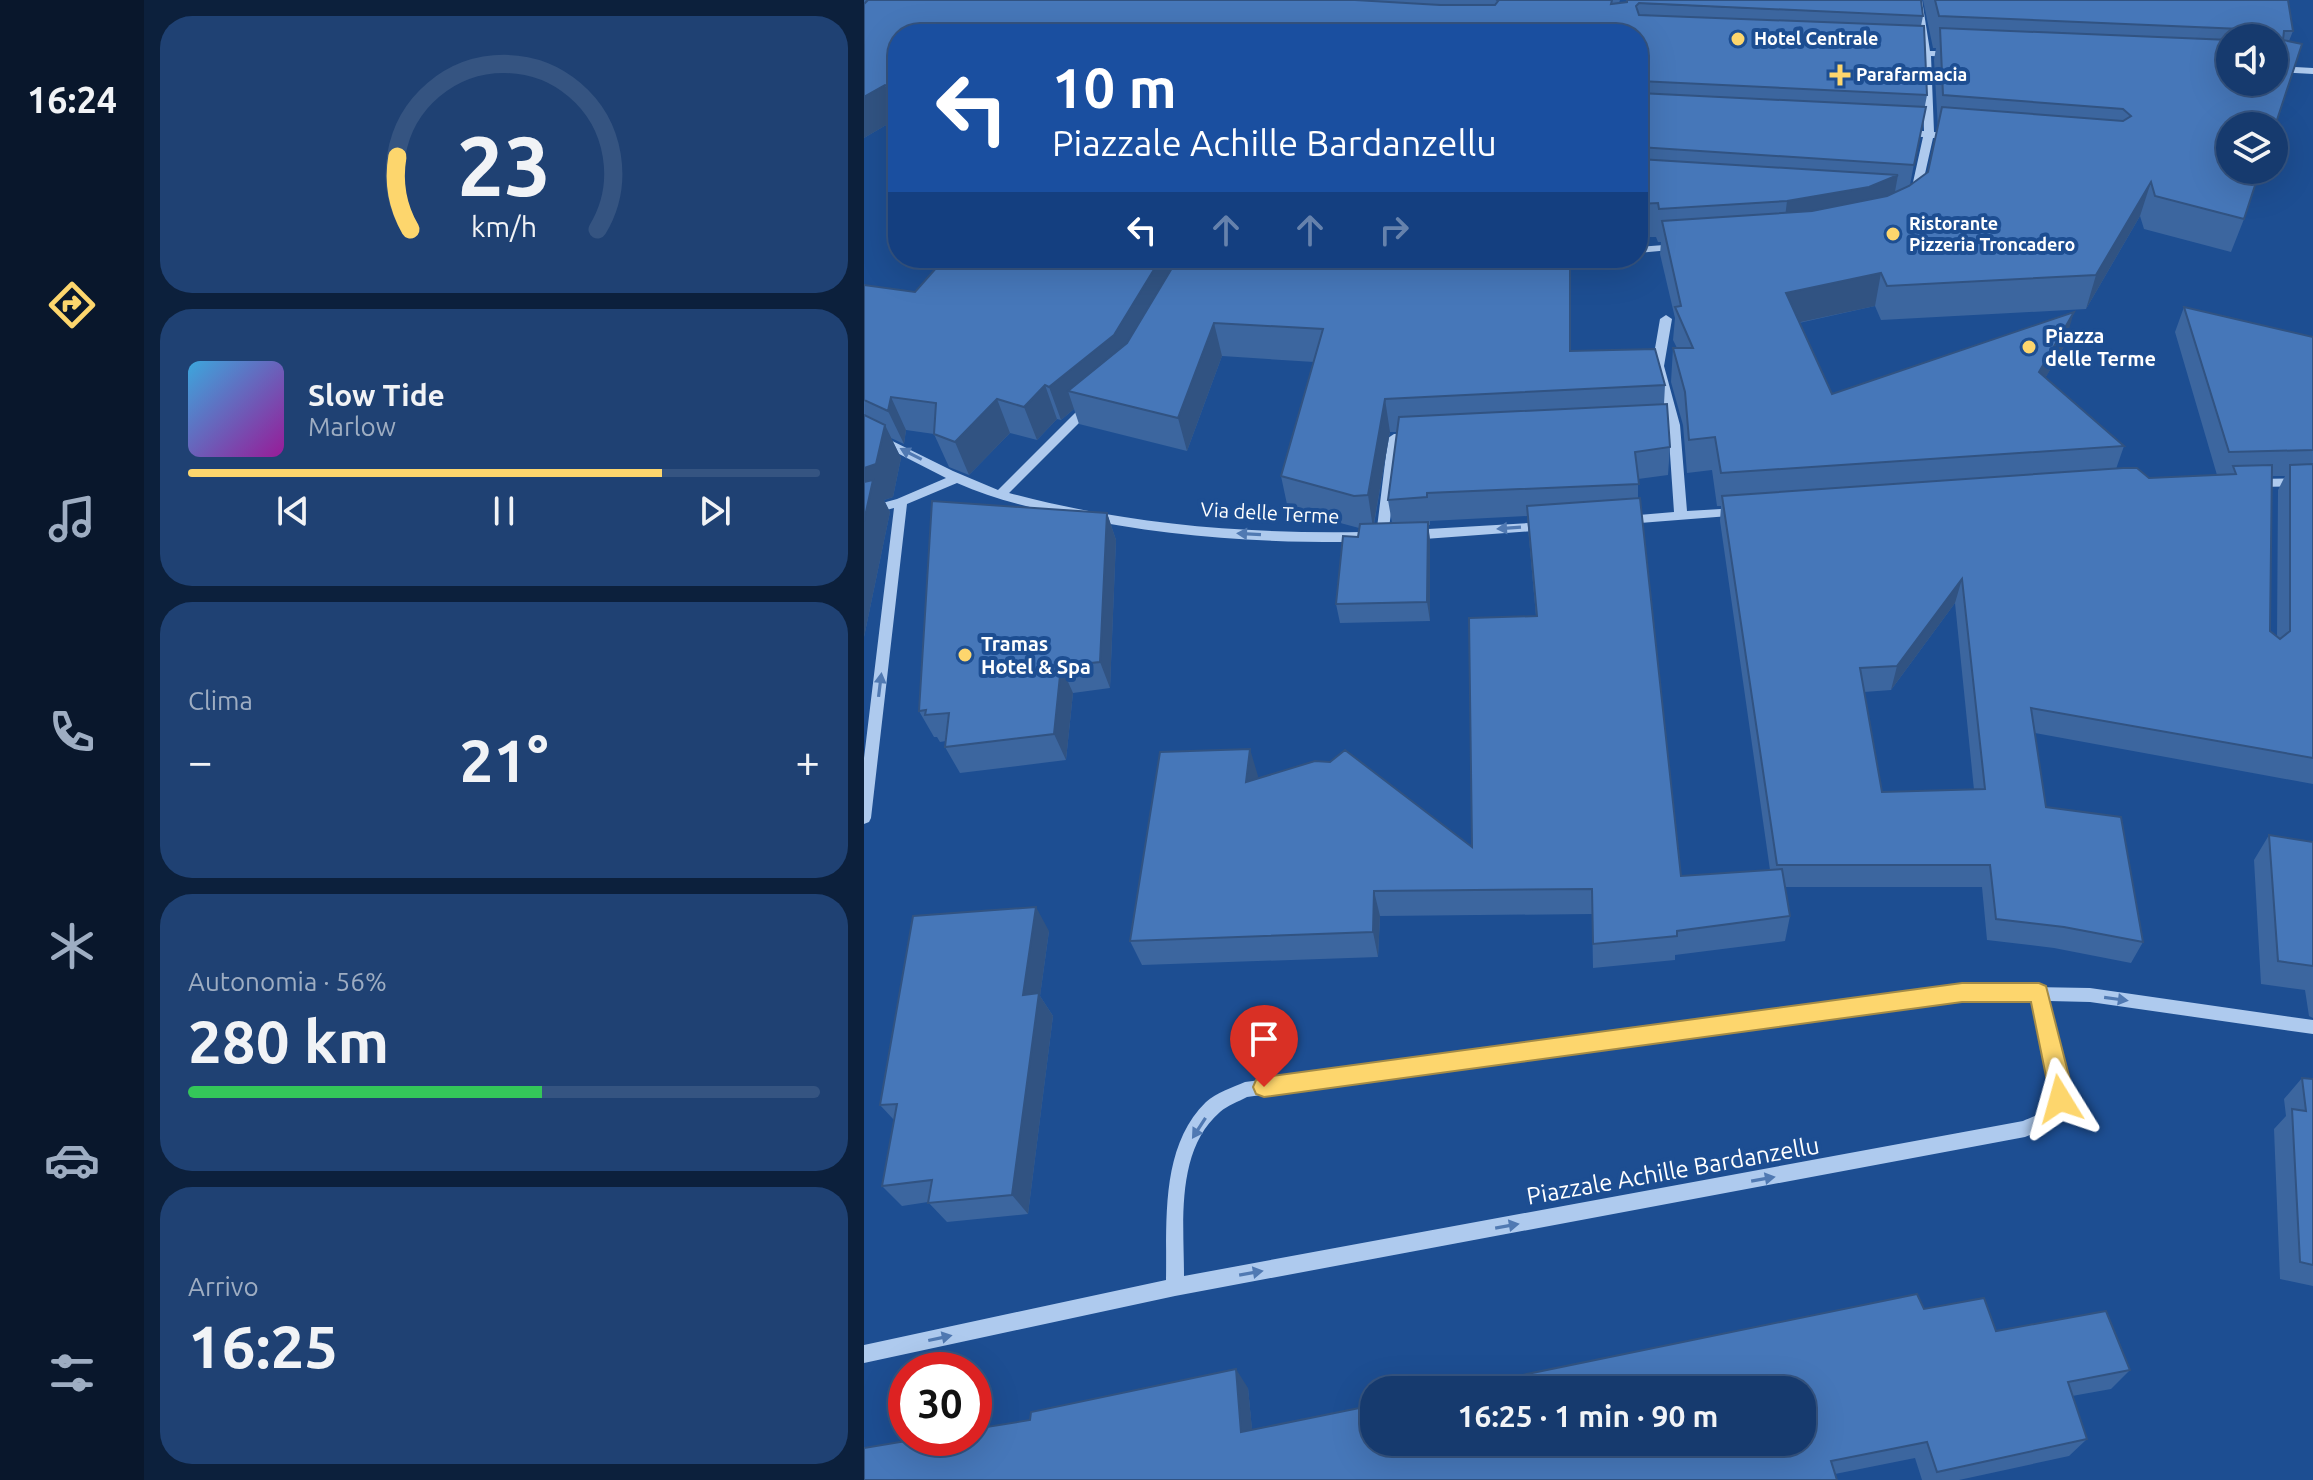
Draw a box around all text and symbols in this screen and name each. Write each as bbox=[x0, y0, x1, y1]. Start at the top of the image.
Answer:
map controls bbox=[2216, 24, 2288, 184]
button: sound bbox=[2216, 24, 2288, 96]
place label: Hotel Centrale bbox=[1754, 28, 1878, 48]
marker: Hotel Centrale bbox=[1729, 30, 1747, 48]
icon: left bbox=[920, 56, 1024, 160]
text: 10 m bbox=[1052, 56, 1177, 119]
place label: Parafarmacia bbox=[1856, 64, 1967, 84]
marker: Parafarmacia bbox=[1831, 66, 1849, 84]
text: 16:24 bbox=[27, 79, 117, 120]
button: layers bbox=[2216, 112, 2288, 184]
text: 23 bbox=[457, 118, 551, 212]
text: Piazzale Achille Bardanzellu bbox=[1052, 122, 1497, 163]
icon: left bbox=[1120, 208, 1164, 252]
icon: ahead bbox=[1204, 208, 1248, 252]
icon: ahead bbox=[1288, 208, 1332, 252]
icon: right bbox=[1372, 208, 1416, 252]
text: km/h bbox=[471, 211, 537, 243]
place label: Ristorante Pizzeria Troncadero bbox=[1909, 213, 2075, 254]
marker: Ristorante Pizzeria Troncadero bbox=[1884, 225, 1902, 243]
icon: directions bbox=[44, 277, 100, 333]
place label: Piazza delle Terme bbox=[2045, 324, 2156, 370]
marker: Piazza delle Terme bbox=[2020, 338, 2038, 356]
text: Slow Tide bbox=[308, 378, 445, 412]
text: Marlow bbox=[308, 412, 396, 441]
one-way arrow bbox=[900, 447, 923, 460]
icon: previous bbox=[271, 489, 315, 533]
icon: pause bbox=[482, 489, 526, 533]
icon: next bbox=[693, 489, 737, 533]
icon: music bbox=[44, 491, 100, 547]
street label: Via delle Terme bbox=[1200, 497, 1340, 528]
one-way arrow bbox=[1496, 522, 1521, 535]
one-way arrow bbox=[1236, 528, 1261, 541]
place label: Tramas Hotel & Spa bbox=[981, 632, 1091, 678]
marker: Tramas Hotel & Spa bbox=[956, 646, 974, 664]
one-way arrow bbox=[874, 672, 887, 697]
text: Clima bbox=[188, 686, 253, 715]
icon: phone bbox=[44, 704, 100, 760]
text: 21° bbox=[460, 726, 548, 793]
text: − bbox=[188, 736, 213, 785]
text: + bbox=[795, 736, 820, 785]
icon: climate bbox=[44, 918, 100, 974]
text: Autonomia · 56% bbox=[188, 967, 387, 996]
one-way arrow bbox=[2104, 993, 2129, 1006]
pin bbox=[1230, 1005, 1298, 1087]
text: 280 km bbox=[188, 1007, 389, 1074]
icon: arrive bbox=[1242, 1017, 1286, 1061]
position arrow bbox=[2018, 1057, 2102, 1141]
one-way arrow bbox=[1192, 1117, 1206, 1139]
street label: Piazzale Achille Bardanzellu bbox=[1525, 1131, 1821, 1210]
icon: car bbox=[44, 1132, 100, 1188]
one-way arrow bbox=[1751, 1172, 1776, 1184]
one-way arrow bbox=[1495, 1219, 1520, 1232]
one-way arrow bbox=[1239, 1266, 1264, 1279]
text: Arrivo bbox=[188, 1272, 259, 1301]
text: 16:25 bbox=[188, 1312, 338, 1379]
one-way arrow bbox=[928, 1331, 953, 1344]
icon: filters bbox=[44, 1345, 100, 1401]
speed limit sign: 30 bbox=[888, 1352, 992, 1456]
text: 16:25 · 1 min · 90 m bbox=[1458, 1399, 1718, 1433]

